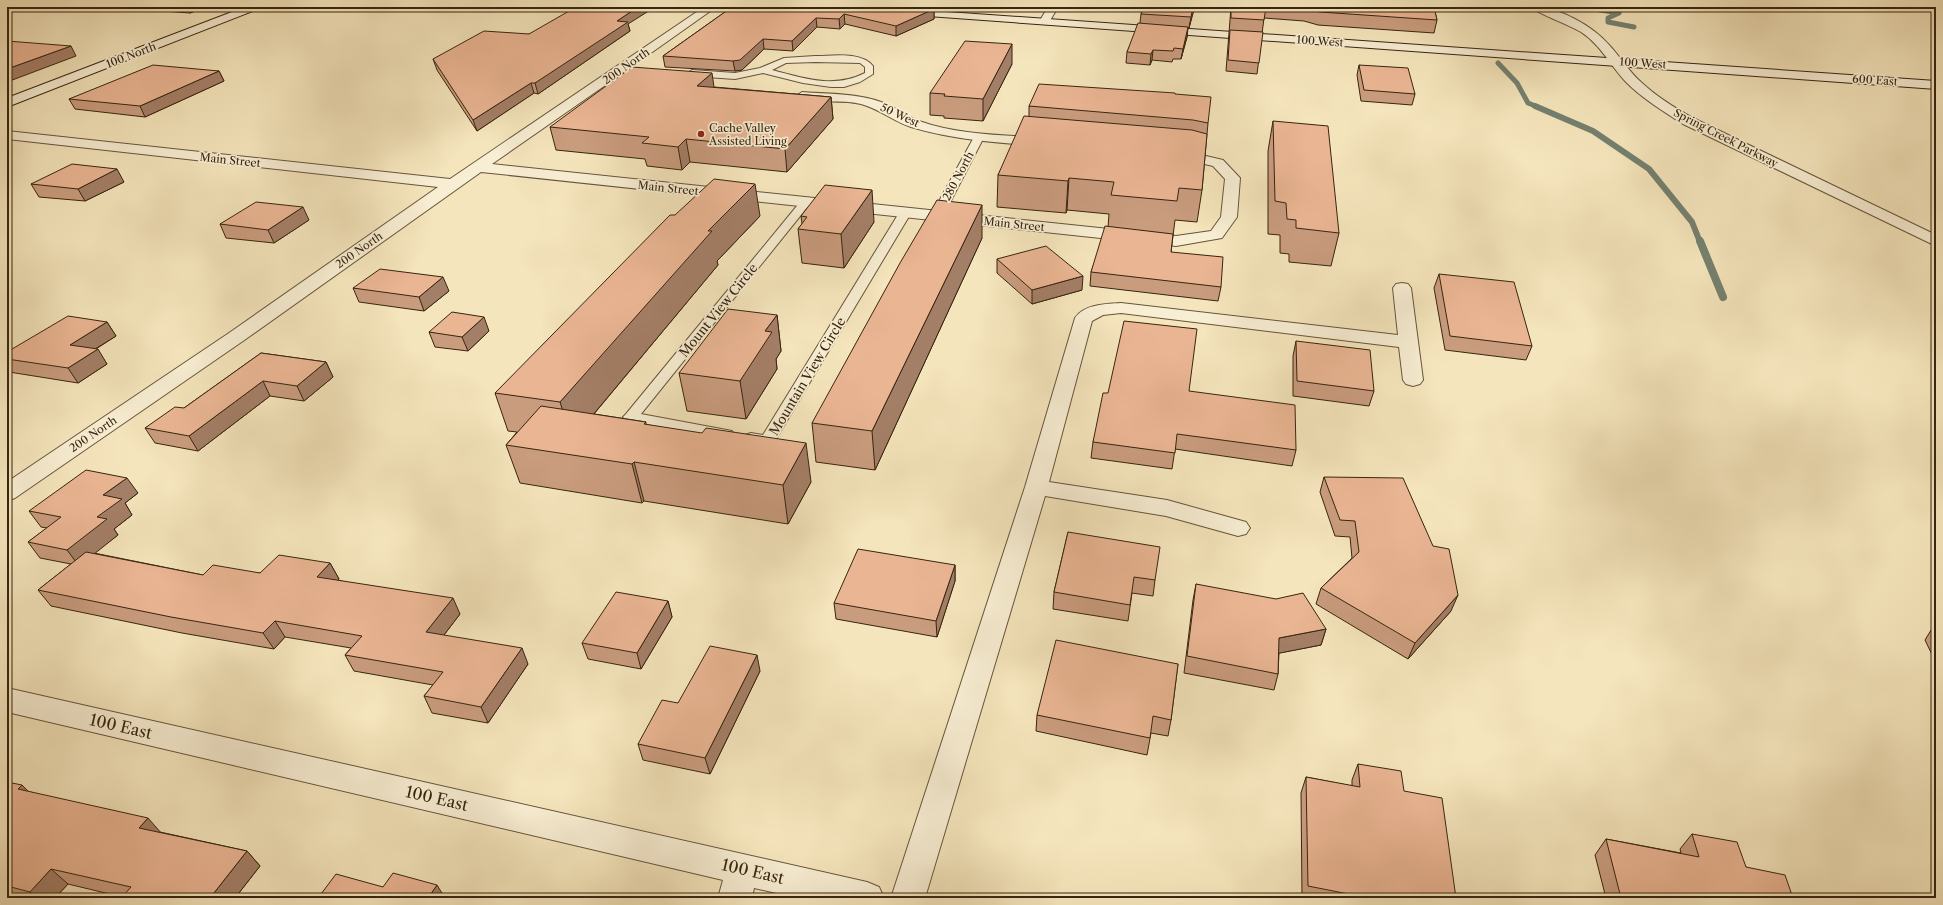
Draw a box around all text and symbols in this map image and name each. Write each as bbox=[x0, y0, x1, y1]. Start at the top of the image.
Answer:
street label: 100 West bbox=[1296, 32, 1344, 50]
street label: 100 North bbox=[104, 39, 158, 71]
street label: 200 North bbox=[600, 45, 652, 87]
street label: 100 West bbox=[1619, 54, 1667, 72]
street label: 600 East bbox=[1852, 71, 1898, 89]
street label: 50 West bbox=[878, 100, 922, 130]
street label: Spring Creek Parkway bbox=[1671, 106, 1781, 171]
place label: Cache Valley Assisted Living bbox=[708, 121, 787, 148]
marker: Cache Valley Assisted Living bbox=[696, 129, 706, 139]
street label: 280 North bbox=[939, 149, 977, 203]
street label: Main Street bbox=[199, 150, 261, 170]
street label: Main Street bbox=[637, 178, 699, 198]
street label: Main Street bbox=[983, 214, 1045, 234]
street label: 200 North bbox=[333, 229, 385, 271]
street label: Mount View Circle bbox=[675, 260, 761, 360]
street label: Mountain View Circle bbox=[765, 314, 849, 438]
street label: 200 North bbox=[67, 413, 119, 455]
street label: 100 East bbox=[88, 709, 154, 743]
street label: 100 East bbox=[404, 781, 470, 815]
street label: 100 East bbox=[720, 854, 786, 888]

